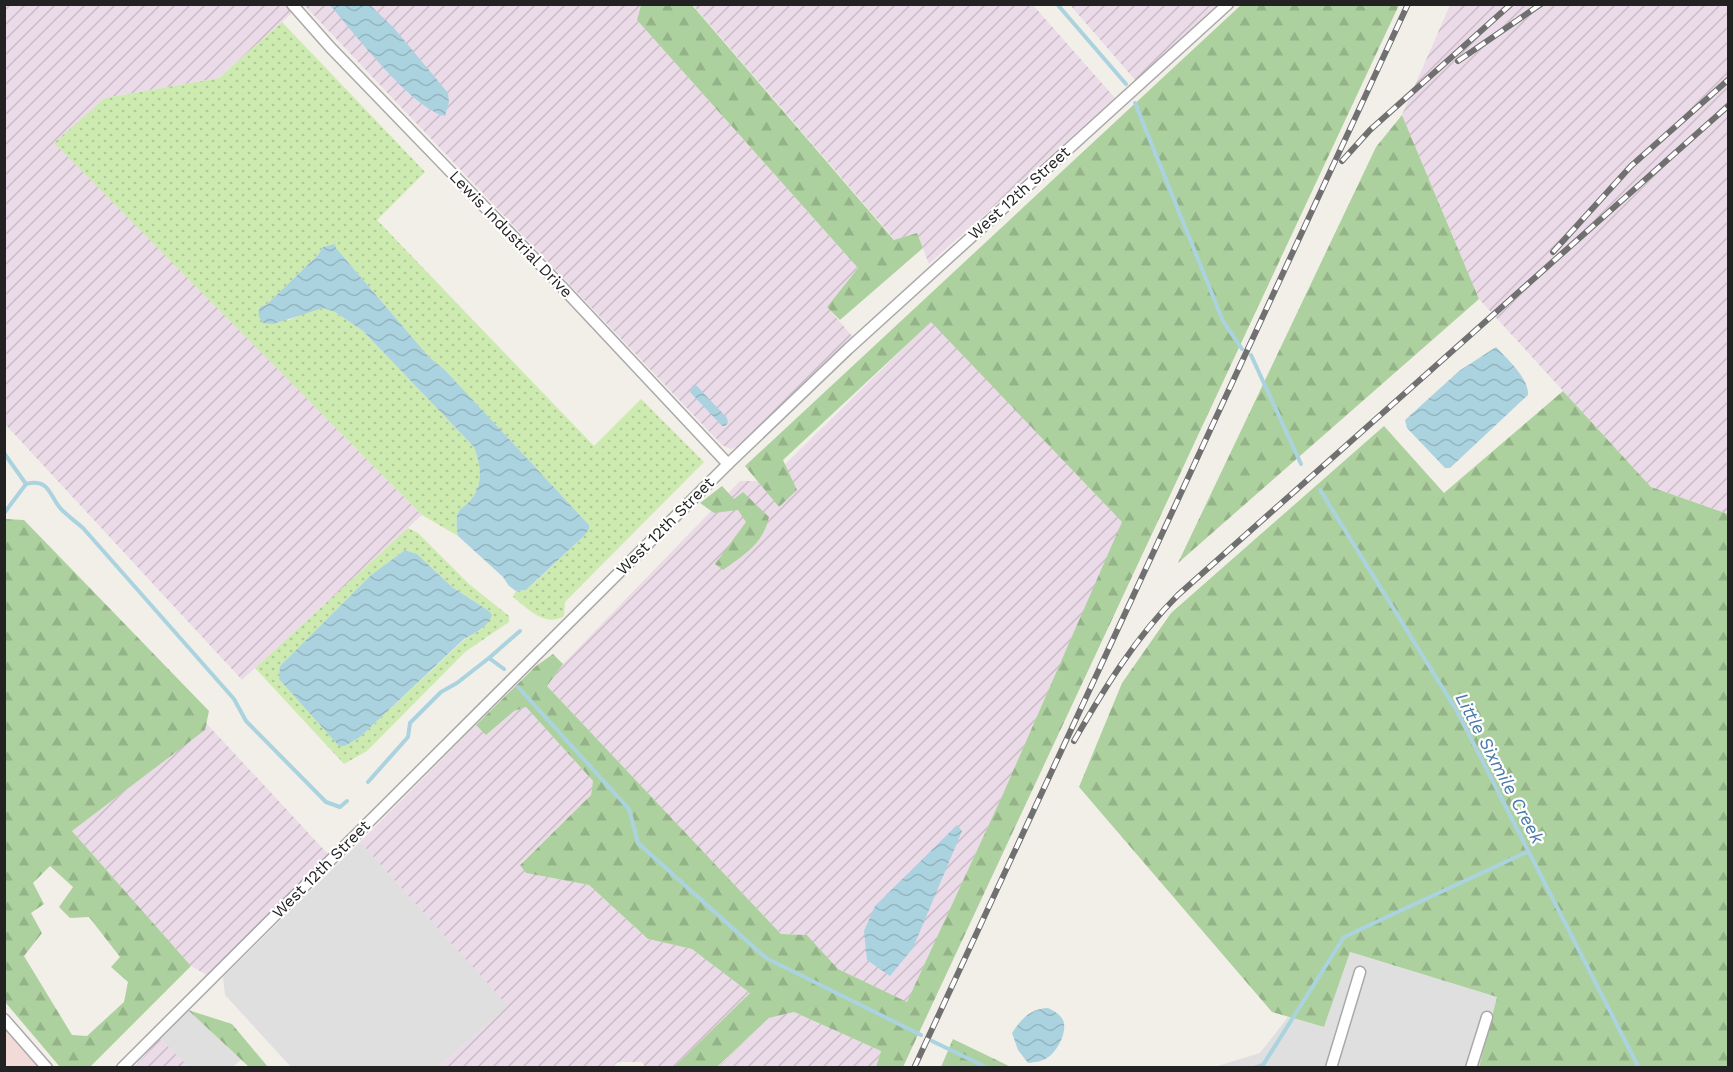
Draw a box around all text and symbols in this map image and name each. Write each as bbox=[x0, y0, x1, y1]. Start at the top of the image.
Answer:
street label: West 12th Street bbox=[964, 142, 1074, 244]
street label: Lewis Industrial Drive bbox=[445, 167, 577, 301]
street label: West 12th Street bbox=[612, 473, 718, 579]
water label: Little Sixmile Creek bbox=[1451, 689, 1549, 848]
street label: West 12th Street bbox=[268, 816, 374, 922]

